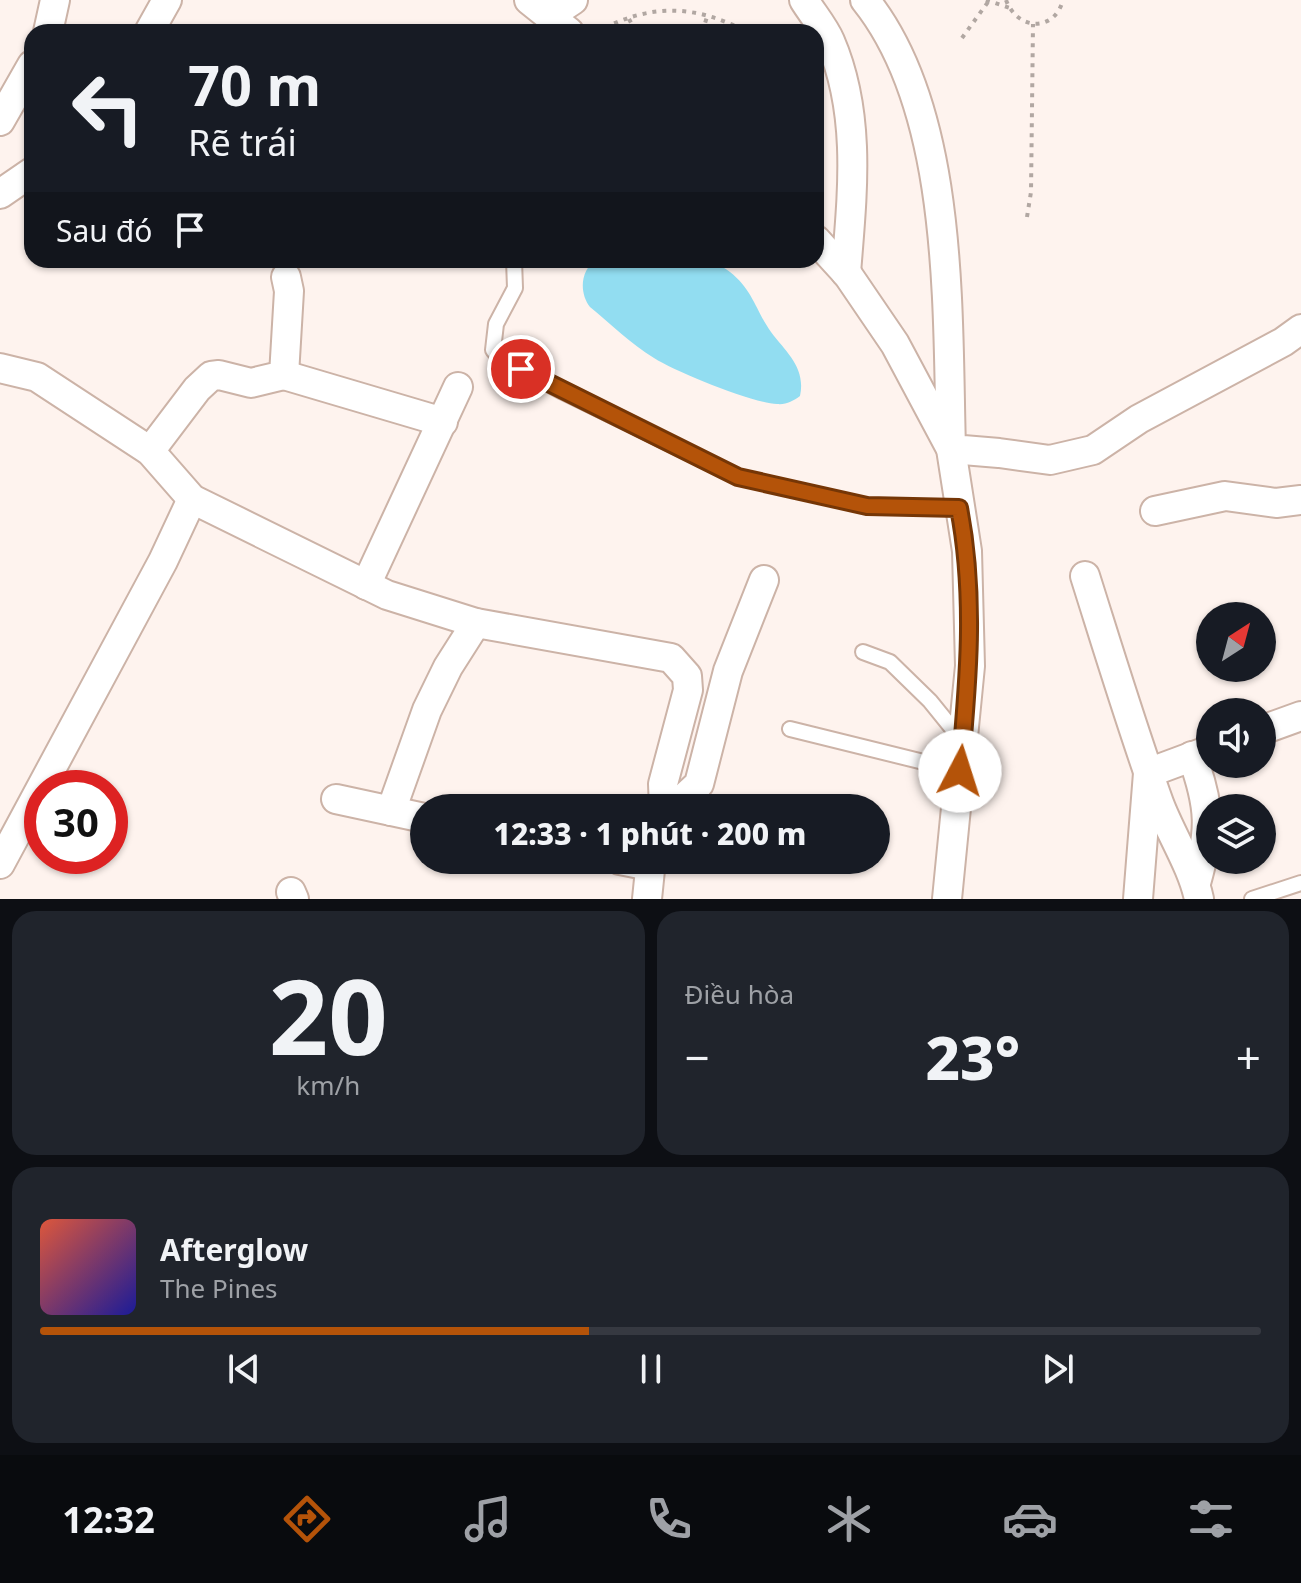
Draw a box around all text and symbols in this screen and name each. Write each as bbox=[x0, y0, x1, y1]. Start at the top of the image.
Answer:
text: 70 m bbox=[188, 46, 321, 122]
icon: left bbox=[56, 56, 160, 160]
text: Rẽ trái bbox=[188, 118, 297, 167]
icon: arrive bbox=[168, 208, 212, 252]
text: Sau đó bbox=[56, 210, 152, 251]
pin bbox=[487, 335, 555, 403]
icon: arrive bbox=[499, 347, 543, 391]
north arrow bbox=[1196, 602, 1276, 682]
map controls bbox=[1196, 602, 1276, 874]
button: sound bbox=[1196, 698, 1276, 778]
position arrow bbox=[918, 729, 1002, 813]
speed limit sign: 30 bbox=[24, 770, 128, 874]
button: layers bbox=[1196, 794, 1276, 874]
text: 12:33 · 1 phút · 200 m bbox=[494, 813, 806, 854]
text: 20 bbox=[269, 944, 388, 1085]
text: Điều hòa bbox=[685, 976, 794, 1012]
text: 23° bbox=[925, 1016, 1020, 1098]
text: − bbox=[685, 1027, 710, 1087]
text: + bbox=[1236, 1027, 1261, 1087]
text: km/h bbox=[296, 1067, 360, 1103]
text: Afterglow bbox=[160, 1229, 308, 1270]
text: The Pines bbox=[160, 1270, 278, 1306]
icon: previous bbox=[222, 1347, 266, 1391]
icon: pause bbox=[629, 1347, 673, 1391]
icon: next bbox=[1036, 1347, 1080, 1391]
icon: directions bbox=[279, 1491, 335, 1547]
icon: music bbox=[460, 1491, 516, 1547]
icon: phone bbox=[641, 1491, 697, 1547]
icon: climate bbox=[821, 1491, 877, 1547]
icon: car bbox=[1002, 1491, 1058, 1547]
icon: filters bbox=[1183, 1491, 1239, 1547]
text: 12:32 bbox=[62, 1495, 155, 1544]

